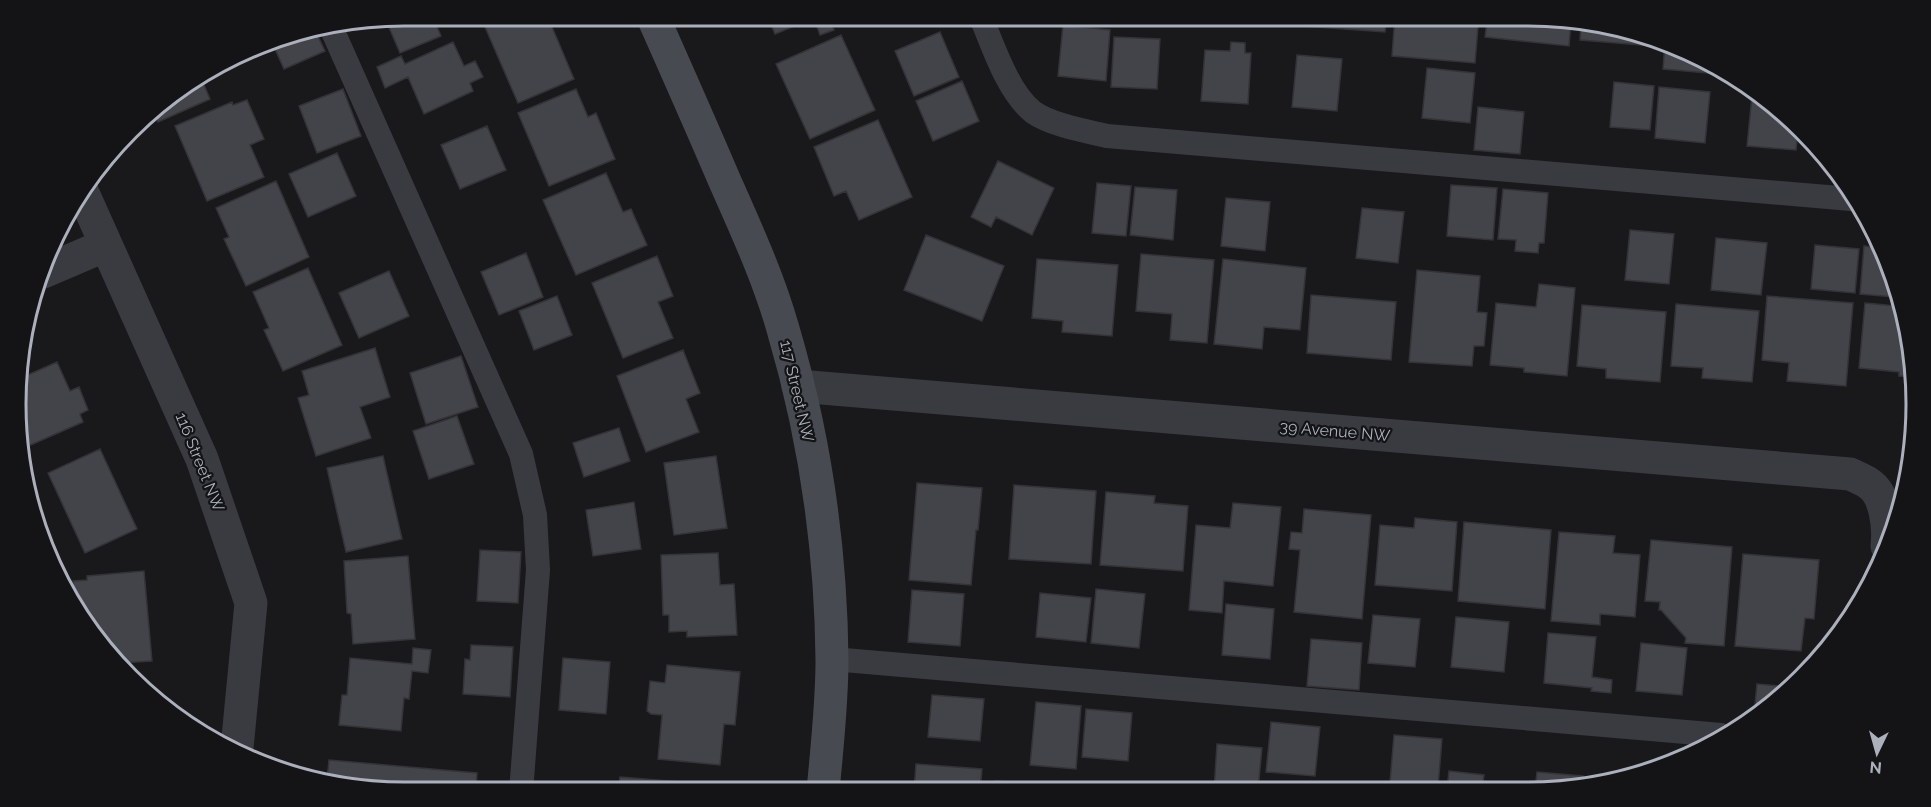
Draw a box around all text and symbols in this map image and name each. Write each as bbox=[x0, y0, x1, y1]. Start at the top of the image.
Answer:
street label: 117 Street NW bbox=[776, 338, 818, 444]
street label: 116 Street NW bbox=[172, 410, 229, 514]
street label: 39 Avenue NW bbox=[1279, 417, 1391, 445]
north arrow bbox=[1847, 723, 1907, 783]
text: N bbox=[1869, 757, 1883, 777]

